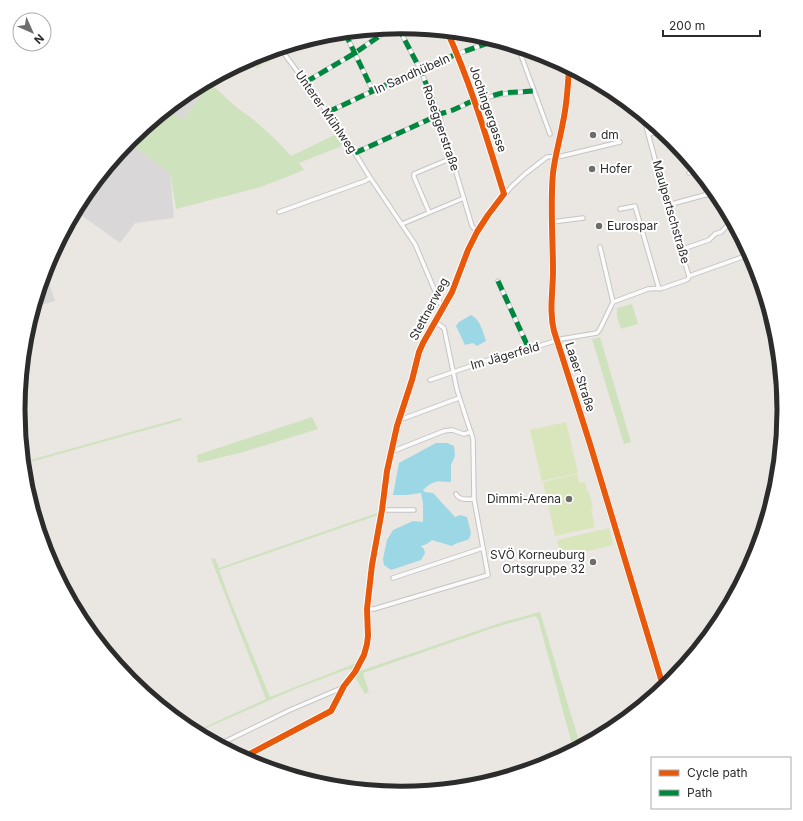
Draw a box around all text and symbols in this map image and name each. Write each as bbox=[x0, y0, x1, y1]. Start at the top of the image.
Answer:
north arrow bbox=[12, 12, 52, 52]
scale bar bbox=[663, 12, 760, 38]
text: 200 m bbox=[669, 18, 705, 33]
text: N bbox=[31, 31, 47, 47]
street label: In Sandhübeln bbox=[372, 50, 452, 97]
street label: Jochingergasse bbox=[467, 64, 510, 154]
street label: Unterer Mühlweg bbox=[292, 67, 361, 156]
street label: Roseggerstraße bbox=[420, 83, 463, 173]
place label: dm bbox=[601, 127, 619, 142]
marker: dm bbox=[588, 130, 598, 140]
street label: Maulpertschstraße bbox=[650, 159, 693, 265]
place label: Hofer bbox=[600, 161, 632, 176]
marker: Hofer bbox=[587, 164, 597, 174]
place label: Eurospar bbox=[607, 218, 658, 233]
marker: Eurospar bbox=[594, 221, 604, 231]
street label: Stettnerweg bbox=[406, 275, 451, 343]
street label: Im Jägerfeld bbox=[469, 339, 541, 373]
street label: Laaer Straße bbox=[562, 340, 599, 414]
place label: Dimmi-Arena bbox=[487, 491, 561, 506]
marker: Dimmi-Arena bbox=[564, 494, 574, 504]
place label: SVÖ Korneuburg Ortsgruppe 32 bbox=[490, 547, 585, 576]
marker: SVÖ Korneuburg Ortsgruppe 32 bbox=[588, 557, 598, 567]
legend bbox=[651, 757, 791, 809]
text: Cycle path bbox=[687, 765, 748, 780]
text: Path bbox=[687, 785, 712, 800]

